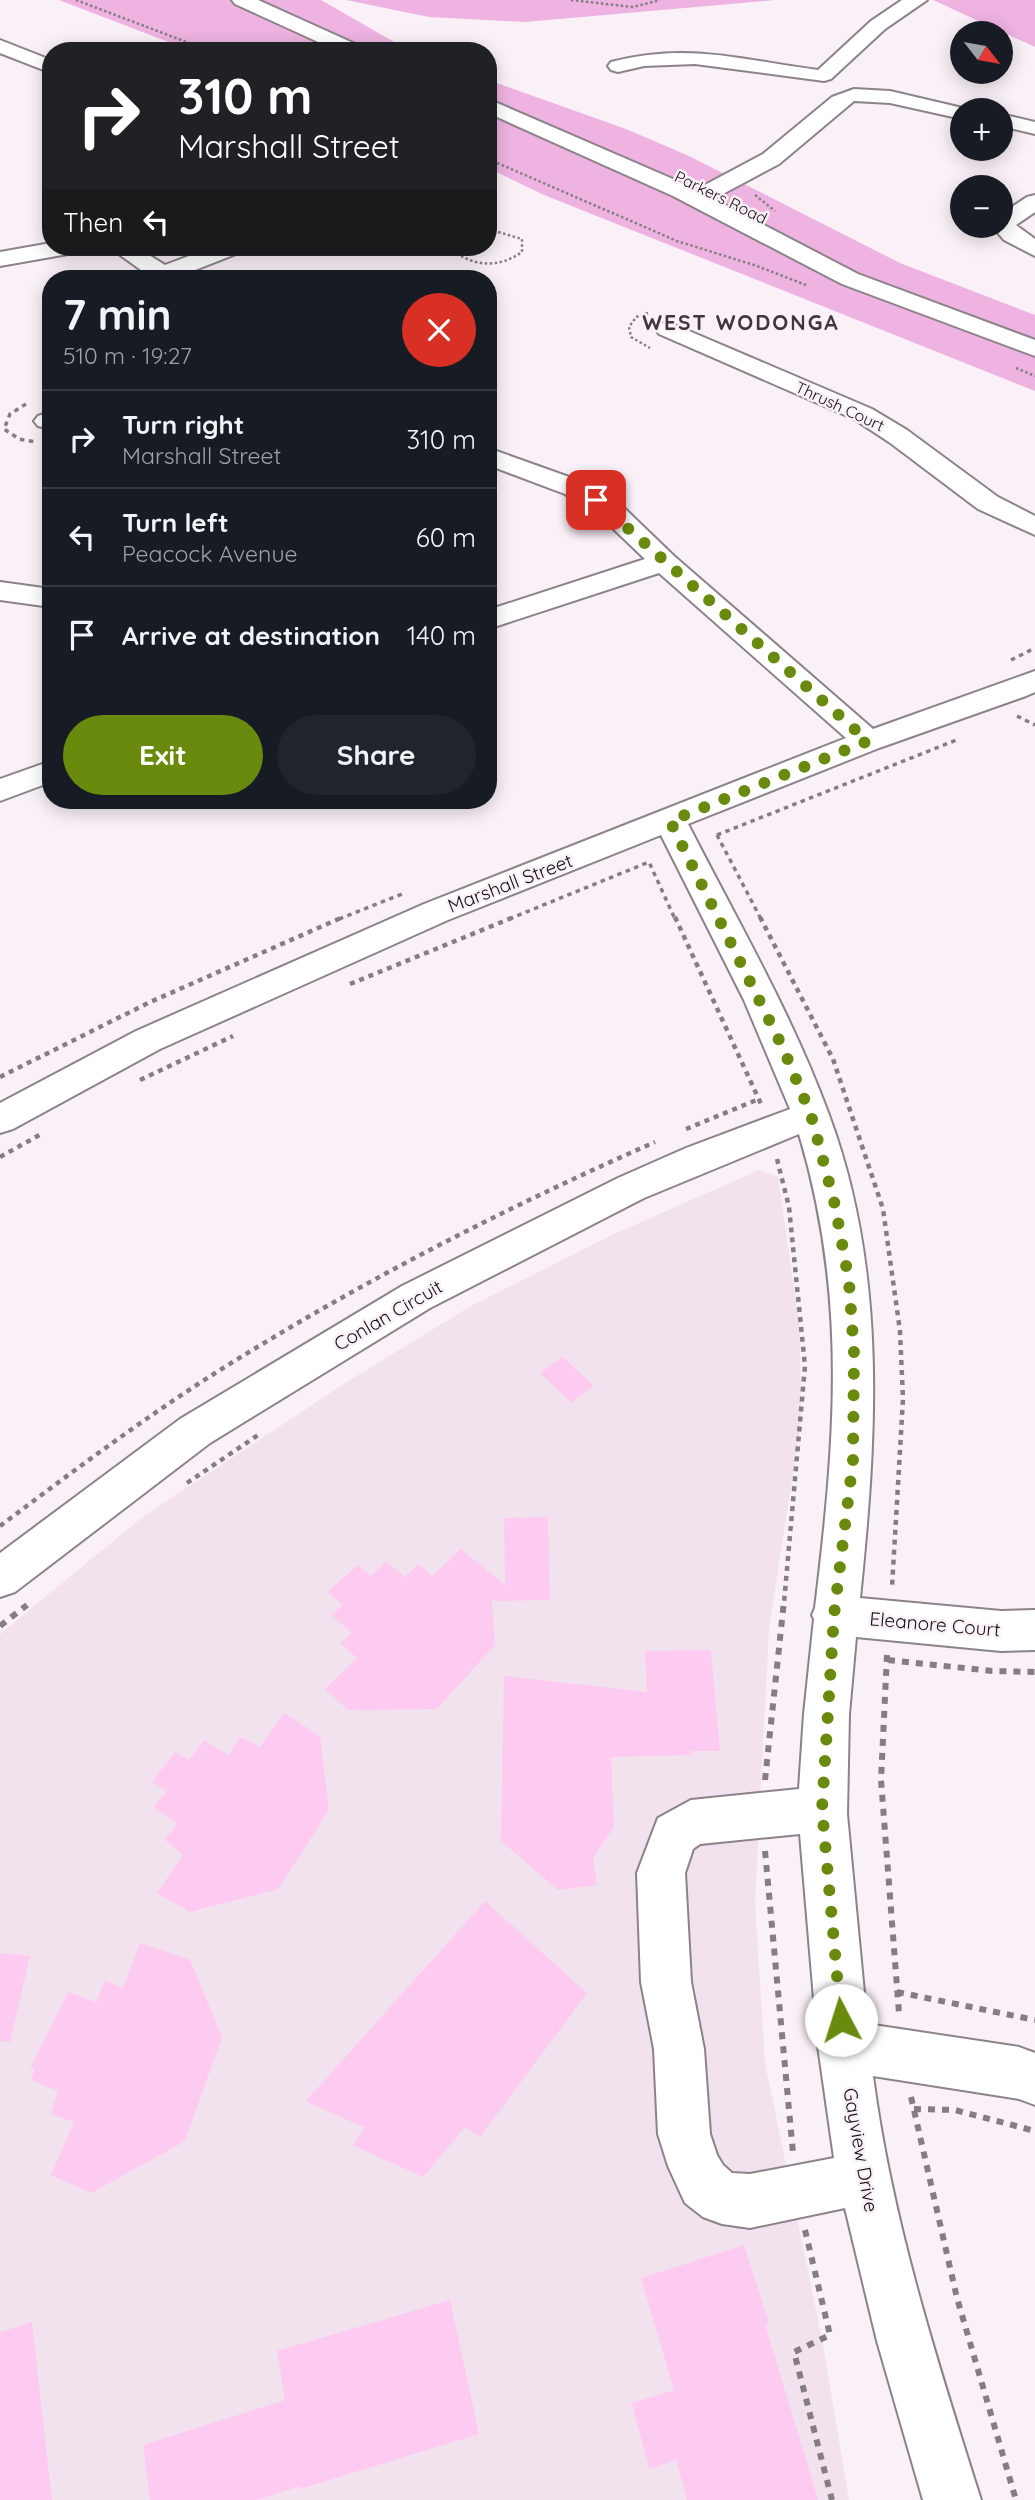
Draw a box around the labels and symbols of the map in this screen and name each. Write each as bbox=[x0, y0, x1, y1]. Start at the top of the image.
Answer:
north arrow bbox=[950, 21, 1013, 84]
street label: Parkers Road bbox=[672, 166, 770, 228]
district label: WEST WODONGA bbox=[642, 309, 840, 335]
street label: Thrush Court bbox=[792, 377, 888, 435]
pin bbox=[566, 470, 626, 530]
street label: Marshall Street bbox=[444, 848, 576, 918]
street label: Conlan Circuit bbox=[329, 1274, 447, 1356]
street label: Eleanore Court bbox=[869, 1606, 1001, 1642]
position arrow bbox=[804, 1983, 878, 2057]
street label: Gayview Drive bbox=[838, 2086, 884, 2214]

